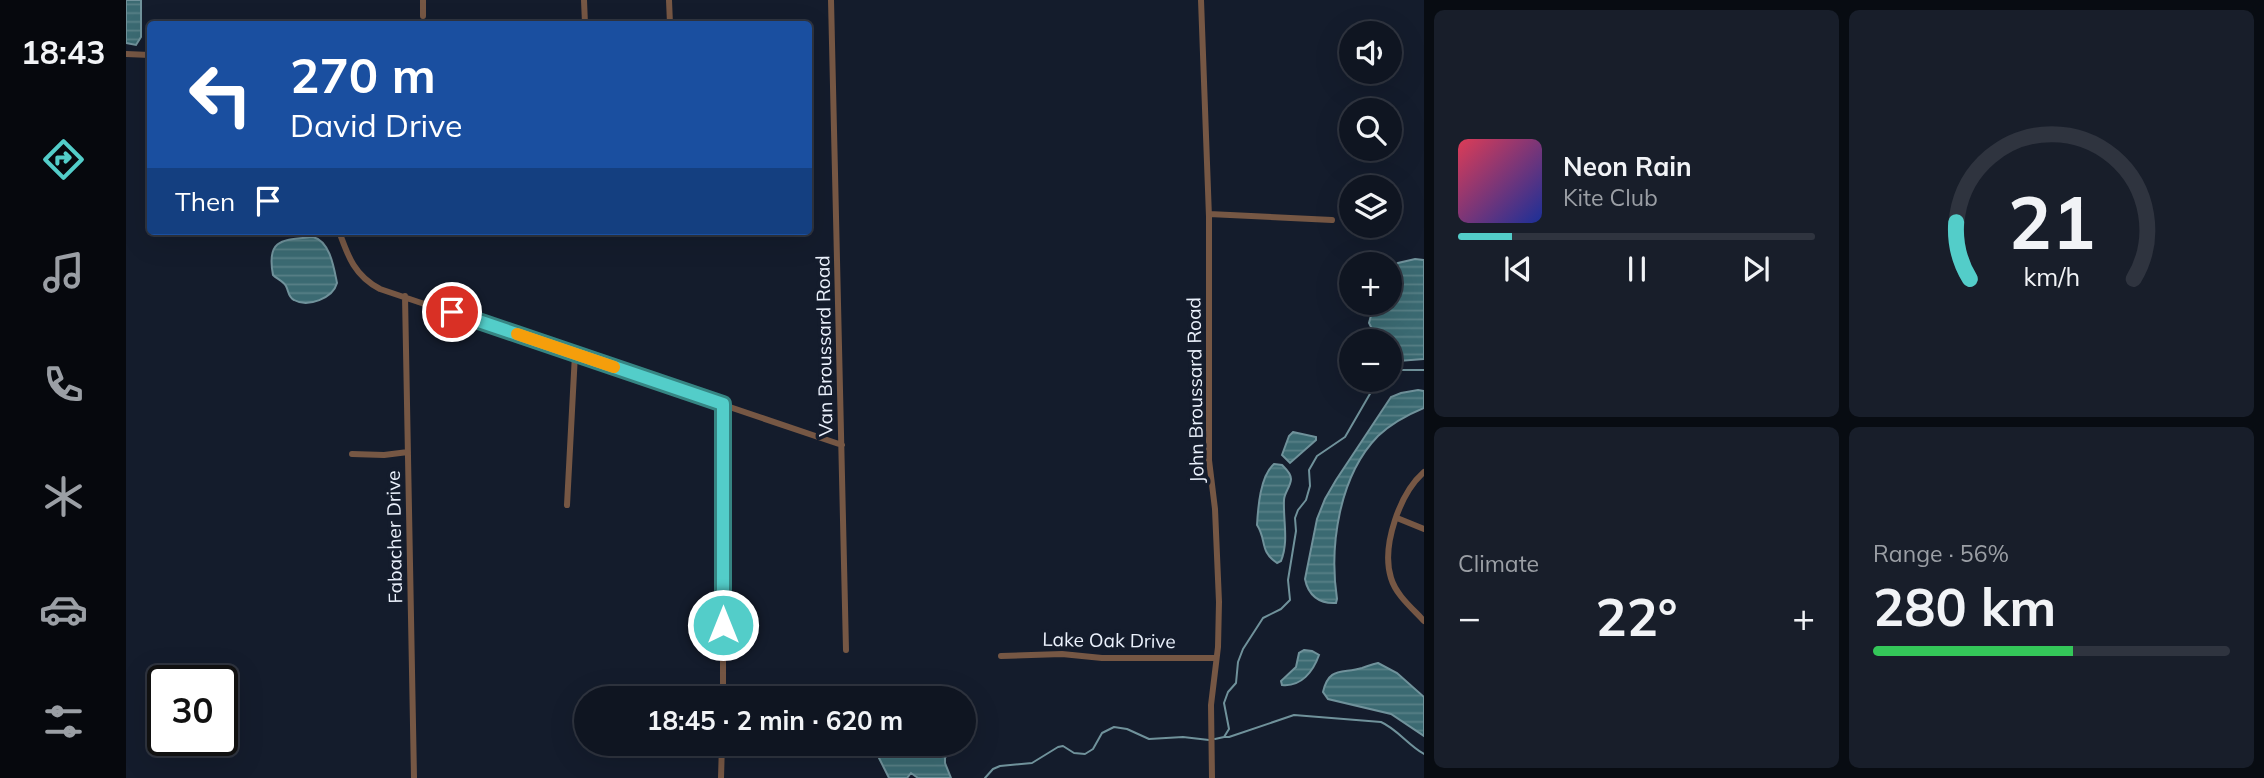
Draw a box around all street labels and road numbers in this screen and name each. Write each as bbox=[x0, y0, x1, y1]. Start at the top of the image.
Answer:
street label: Van Broussard Road bbox=[810, 255, 838, 437]
street label: John Broussard Road bbox=[1181, 297, 1209, 483]
street label: Fabacher Drive bbox=[381, 470, 407, 604]
street label: Lake Oak Drive bbox=[1042, 627, 1176, 653]

